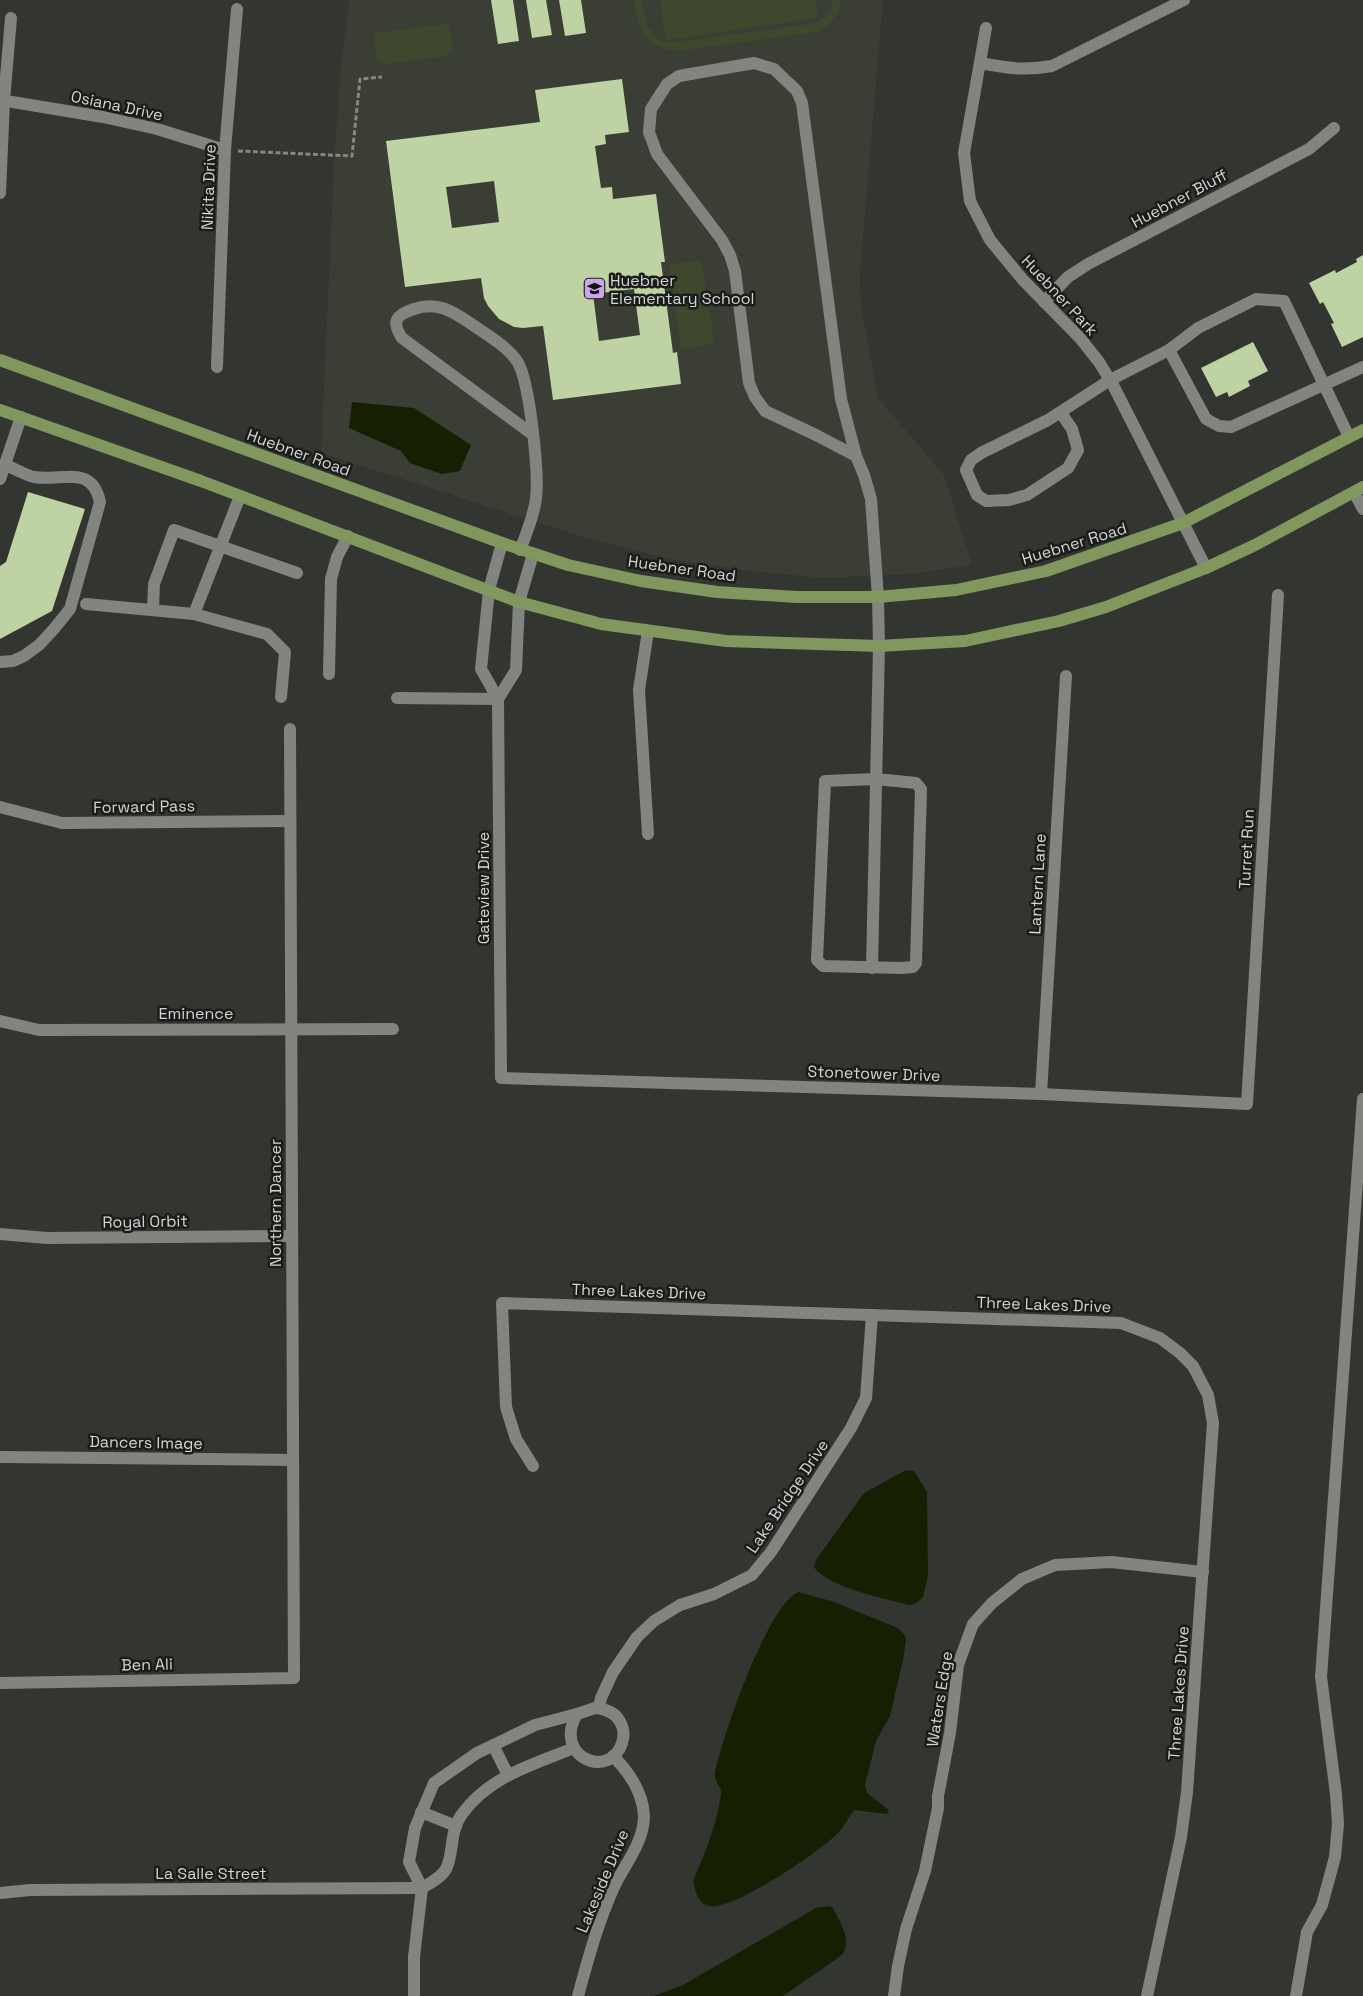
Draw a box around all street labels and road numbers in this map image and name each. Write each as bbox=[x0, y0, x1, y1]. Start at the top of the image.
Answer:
street label: Osiana Drive bbox=[69, 85, 165, 126]
street label: Nikita Drive bbox=[197, 144, 220, 230]
street label: Huebner Bluff bbox=[1128, 164, 1231, 233]
street label: Huebner Park bbox=[1017, 251, 1103, 340]
street label: Huebner Road bbox=[244, 424, 354, 481]
street label: Huebner Road bbox=[1019, 518, 1129, 569]
street label: Huebner Road bbox=[627, 551, 737, 586]
street label: Forward Pass bbox=[93, 795, 195, 818]
street label: Turret Run bbox=[1234, 808, 1259, 890]
street label: Gateview Drive bbox=[473, 832, 494, 944]
street label: Lantern Lane bbox=[1024, 833, 1051, 935]
street label: Eminence bbox=[159, 1003, 233, 1024]
street label: Stonetower Drive bbox=[807, 1061, 941, 1086]
street label: Northern Dancer bbox=[265, 1139, 286, 1267]
street label: Royal Orbit bbox=[102, 1210, 188, 1233]
street label: Three Lakes Drive bbox=[571, 1279, 707, 1304]
street label: Three Lakes Drive bbox=[976, 1292, 1112, 1317]
street label: Dancers Image bbox=[89, 1431, 203, 1454]
street label: Lake Bridge Drive bbox=[742, 1435, 833, 1557]
street label: Three Lakes Drive bbox=[1163, 1625, 1194, 1761]
street label: Waters Edge bbox=[922, 1650, 957, 1748]
street label: Ben Ali bbox=[121, 1654, 173, 1675]
street label: Lakeside Drive bbox=[571, 1826, 634, 1936]
street label: La Salle Street bbox=[155, 1863, 267, 1884]

